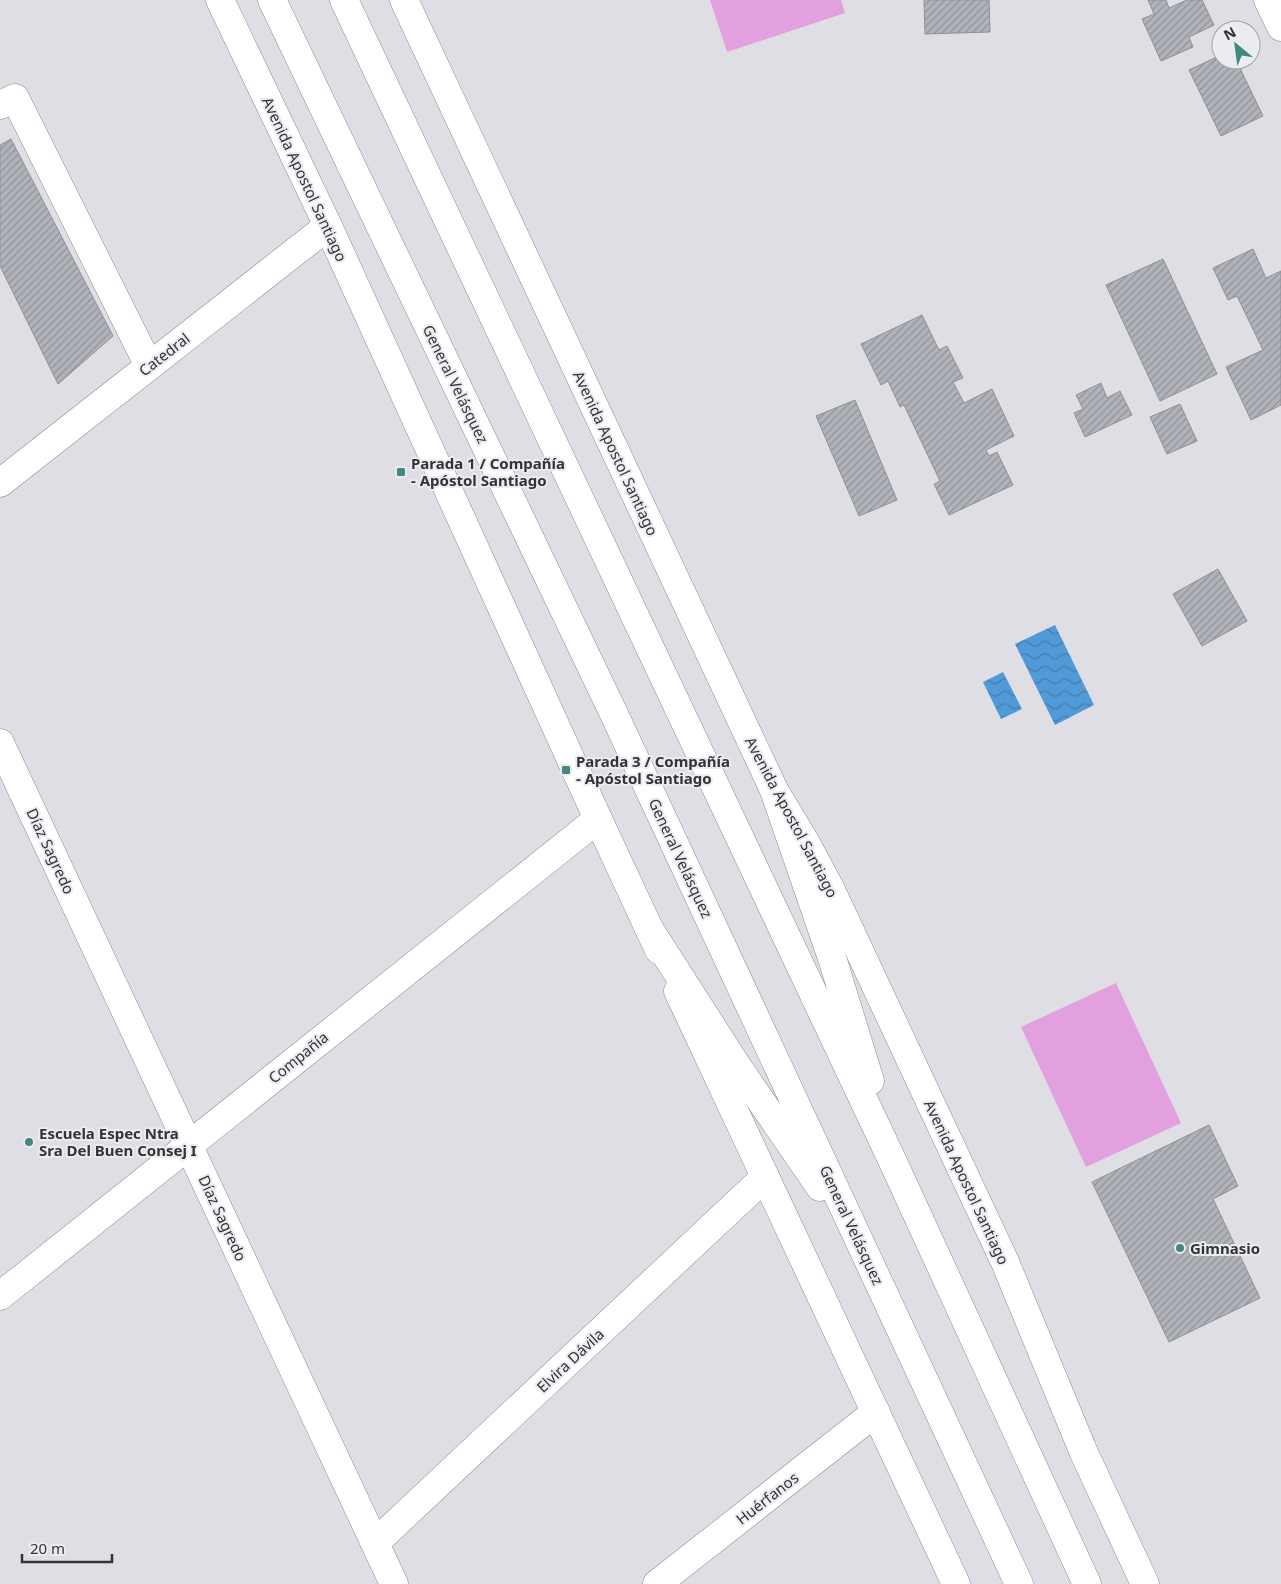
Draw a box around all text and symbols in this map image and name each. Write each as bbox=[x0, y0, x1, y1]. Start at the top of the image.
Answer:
north arrow bbox=[1211, 20, 1261, 70]
text: N bbox=[1220, 22, 1239, 44]
street label: Avenida Apostol Santiago bbox=[258, 93, 352, 265]
street label: General Velásquez bbox=[419, 321, 493, 447]
street label: Catedral bbox=[135, 328, 193, 380]
street label: Avenida Apostol Santiago bbox=[569, 367, 663, 539]
place label: Parada 1 / Compañía - Apóstol Santiago bbox=[411, 453, 565, 490]
marker: Parada 1 / Compañía - Apóstol Santiago bbox=[395, 466, 407, 478]
street label: Avenida Apostol Santiago bbox=[741, 733, 843, 901]
place label: Parada 3 / Compañía - Apóstol Santiago bbox=[576, 751, 730, 788]
marker: Parada 3 / Compañía - Apóstol Santiago bbox=[560, 764, 572, 776]
street label: General Velásquez bbox=[645, 795, 717, 921]
street label: Díaz Sagredo bbox=[22, 805, 80, 897]
street label: Compañía bbox=[264, 1027, 332, 1087]
street label: Avenida Apostol Santiago bbox=[920, 1096, 1014, 1268]
place label: Escuela Espec Ntra Sra Del Buen Consej I bbox=[39, 1123, 197, 1160]
marker: Escuela Espec Ntra Sra Del Buen Consej I bbox=[23, 1136, 35, 1148]
street label: General Velásquez bbox=[816, 1162, 888, 1288]
street label: Díaz Sagredo bbox=[194, 1172, 252, 1264]
place label: Gimnasio bbox=[1190, 1238, 1260, 1258]
marker: Gimnasio bbox=[1174, 1242, 1186, 1254]
street label: Elvira Dávila bbox=[532, 1324, 608, 1396]
street label: Huérfanos bbox=[732, 1467, 802, 1529]
scale bar bbox=[22, 1532, 112, 1564]
text: 20 m bbox=[30, 1538, 65, 1558]

